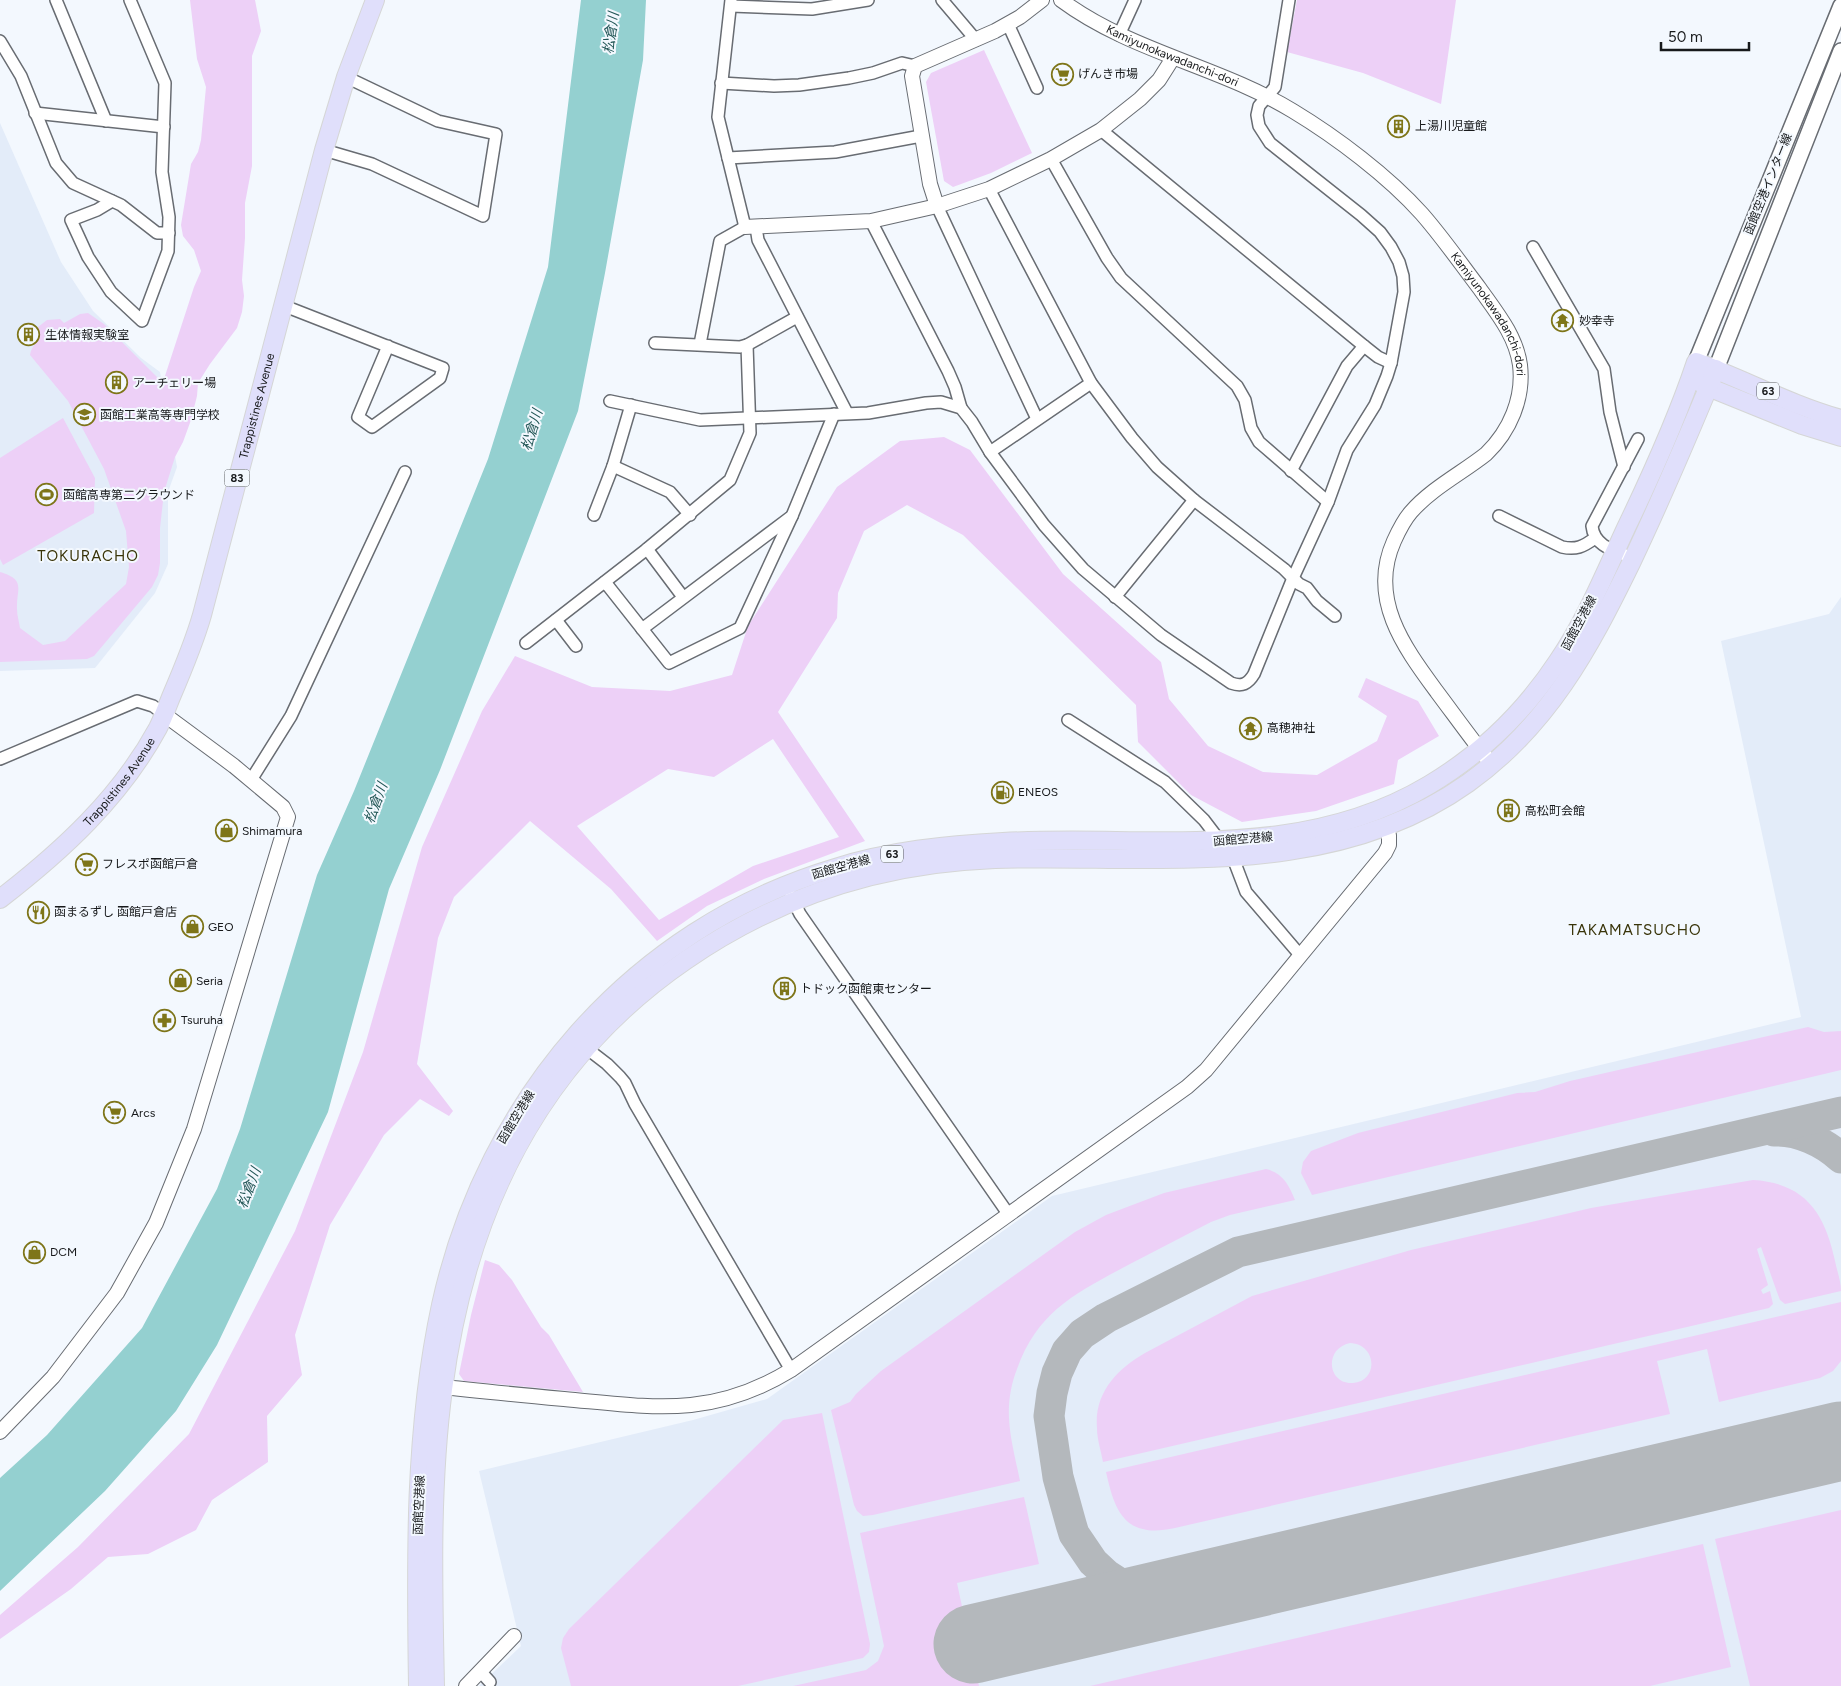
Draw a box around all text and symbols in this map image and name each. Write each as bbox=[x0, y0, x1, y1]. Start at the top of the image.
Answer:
water label: 松倉川 bbox=[600, 9, 623, 55]
scale bar bbox=[1661, 20, 1748, 52]
street label: Kamiyunokawadanchi-dori bbox=[1104, 22, 1241, 89]
text: 50 m bbox=[1668, 28, 1703, 46]
supermarket icon: げんき市場 bbox=[1050, 62, 1074, 86]
place label: げんき市場 bbox=[1078, 67, 1138, 81]
building icon: 上湯川児童館 bbox=[1387, 114, 1411, 138]
place label: 上湯川児童館 bbox=[1415, 119, 1487, 133]
street label: 函館空港インター線 bbox=[1741, 131, 1795, 237]
street label: Kamiyunokawadanchi-dori bbox=[1448, 249, 1528, 376]
temple icon: 妙幸寺 bbox=[1551, 309, 1575, 333]
place label: 妙幸寺 bbox=[1579, 314, 1615, 328]
building icon: 生体情報実験室 bbox=[17, 323, 41, 347]
place label: 生体情報実験室 bbox=[45, 328, 129, 342]
street label: Trappistines Avenue bbox=[236, 351, 278, 460]
building icon: アーチェリー場 bbox=[105, 371, 129, 395]
place label: アーチェリー場 bbox=[133, 376, 216, 390]
road number: 63 bbox=[1757, 382, 1779, 400]
school or university icon: 函館工業高等専門学校 bbox=[72, 403, 96, 427]
water label: 松倉川 bbox=[518, 406, 547, 453]
place label: 函館工業高等専門学校 bbox=[100, 408, 220, 422]
road number: 83 bbox=[224, 469, 250, 486]
sports icon: 函館高専第二グラウンド bbox=[35, 483, 59, 507]
place label: 函館高専第二グラウンド bbox=[63, 488, 195, 502]
district label: TOKURACHO bbox=[37, 547, 139, 565]
street label: 函館空港線 bbox=[1559, 593, 1599, 653]
temple icon: 高穂神社 bbox=[1239, 716, 1263, 740]
place label: 高穂神社 bbox=[1267, 721, 1315, 735]
street label: Trappistines Avenue bbox=[81, 735, 158, 829]
water label: 松倉川 bbox=[361, 778, 392, 826]
fuel station icon: ENEOS bbox=[990, 780, 1014, 804]
place label: ENEOS bbox=[1018, 785, 1058, 799]
building icon: 高松町会館 bbox=[1497, 799, 1521, 823]
place label: 高松町会館 bbox=[1525, 804, 1585, 818]
shop icon: Shimamura bbox=[214, 819, 238, 843]
place label: Shimamura bbox=[242, 824, 302, 838]
street label: 函館空港線 bbox=[1212, 829, 1274, 849]
road number: 63 bbox=[881, 846, 903, 862]
supermarket icon: フレスポ函館戸倉 bbox=[74, 852, 98, 876]
street label: 函館空港線 bbox=[810, 852, 872, 882]
place label: フレスポ函館戸倉 bbox=[102, 857, 198, 871]
restaurant icon: 函まるずし 函館戸倉店 bbox=[26, 900, 50, 924]
place label: 函まるずし 函館戸倉店 bbox=[54, 905, 177, 919]
shop icon: GEO bbox=[180, 915, 204, 939]
place label: GEO bbox=[208, 920, 234, 934]
district label: TAKAMATSUCHO bbox=[1568, 921, 1702, 939]
shop icon: Seria bbox=[168, 969, 192, 993]
place label: Seria bbox=[196, 974, 223, 988]
building icon: トドック函館東センター bbox=[772, 977, 796, 1001]
place label: トドック函館東センター bbox=[800, 982, 932, 996]
pharmacy icon: Tsuruha bbox=[153, 1008, 177, 1032]
place label: Tsuruha bbox=[181, 1013, 223, 1027]
street label: 函館空港線 bbox=[495, 1088, 537, 1146]
supermarket icon: Arcs bbox=[103, 1101, 127, 1125]
place label: Arcs bbox=[131, 1106, 156, 1120]
water label: 松倉川 bbox=[234, 1163, 265, 1211]
shop icon: DCM bbox=[22, 1240, 46, 1264]
place label: DCM bbox=[50, 1245, 77, 1259]
street label: 函館空港線 bbox=[411, 1475, 427, 1535]

